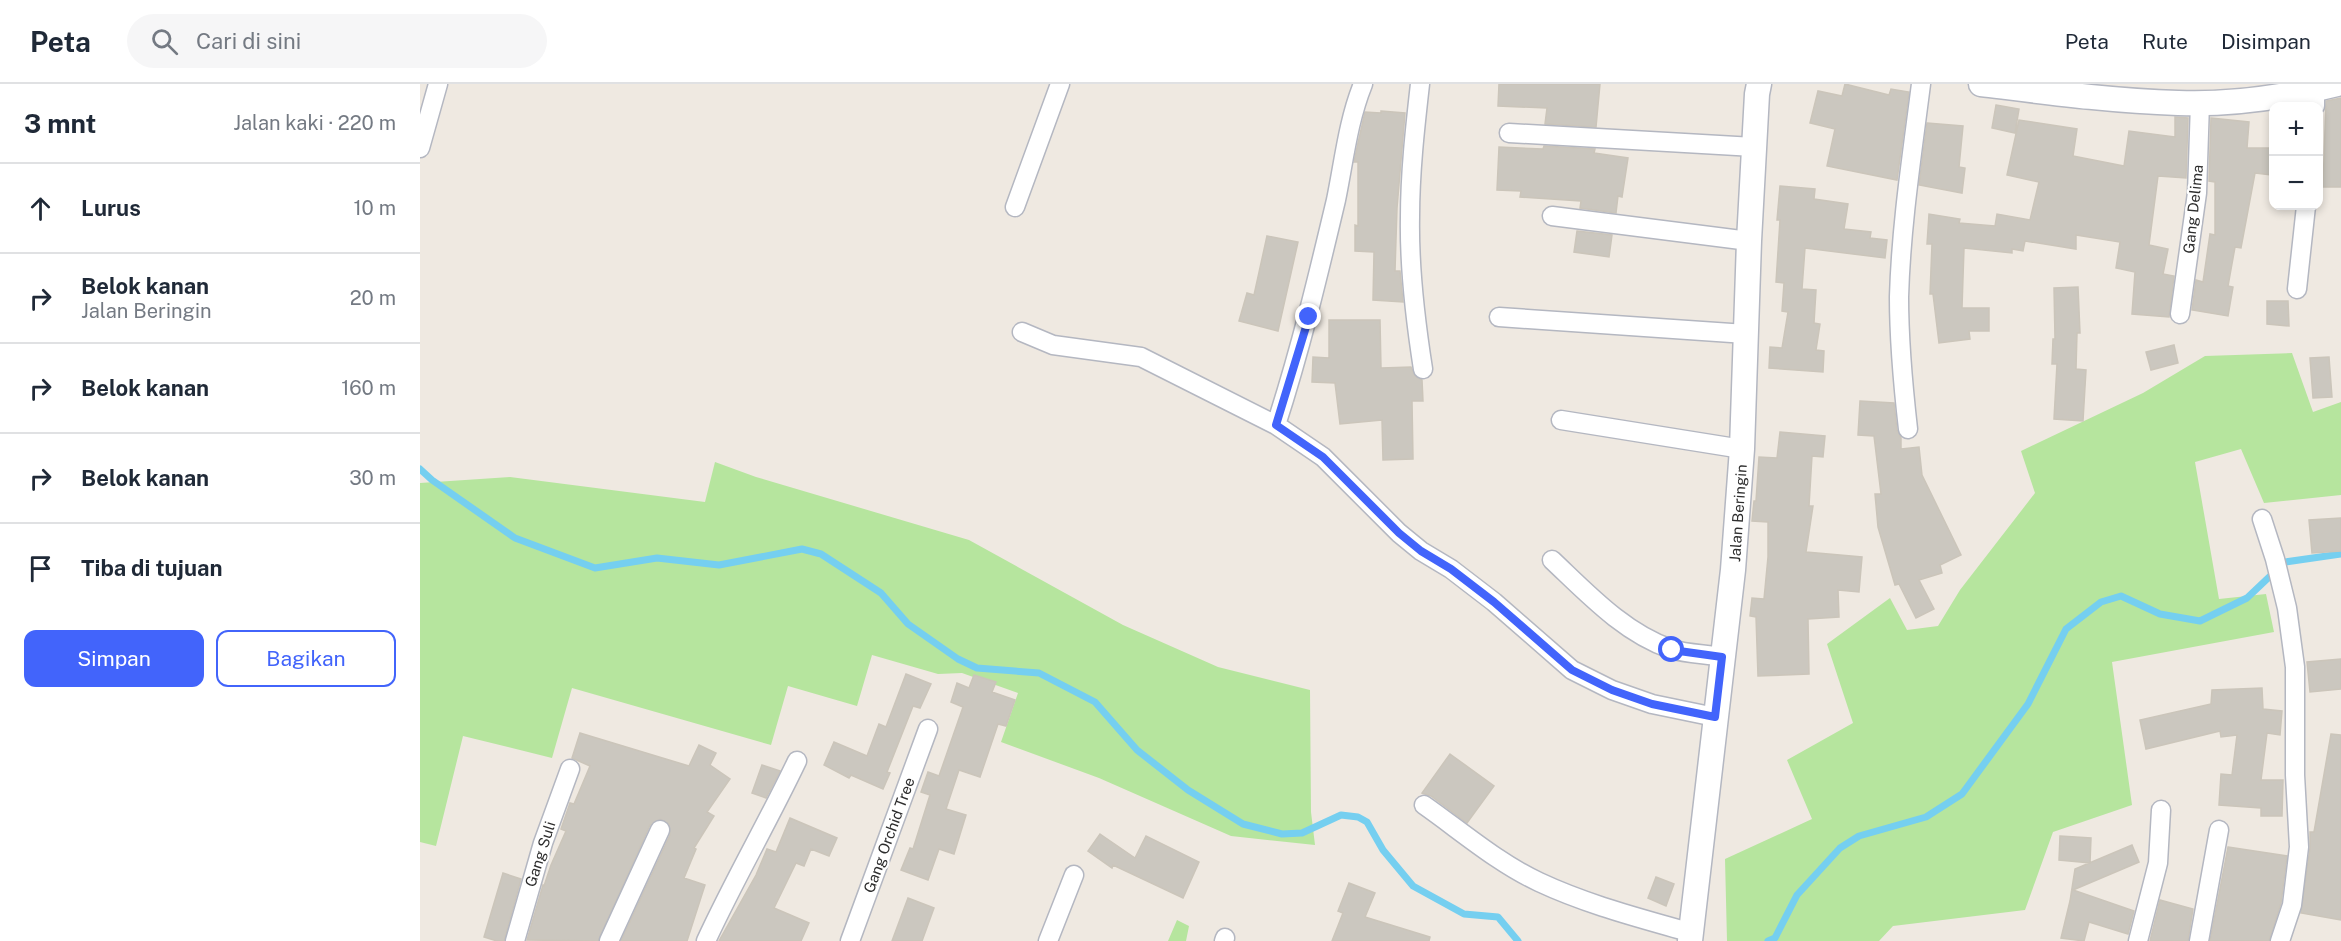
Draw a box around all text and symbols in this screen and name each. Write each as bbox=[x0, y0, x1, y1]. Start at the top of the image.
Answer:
search box bbox=[127, 14, 547, 68]
text: Peta bbox=[30, 25, 91, 58]
icon: search bbox=[148, 25, 181, 58]
text: Cari di sini bbox=[196, 28, 301, 54]
text: Peta bbox=[2065, 29, 2109, 54]
text: Rute bbox=[2142, 29, 2188, 54]
text: Disimpan bbox=[2221, 29, 2311, 54]
map controls bbox=[2269, 102, 2323, 210]
button: + bbox=[2269, 102, 2323, 156]
text: 3 mnt bbox=[24, 108, 96, 139]
text: Jalan kaki · 220 m bbox=[233, 111, 396, 135]
button: − bbox=[2269, 156, 2323, 210]
street label: Gang Delima bbox=[2180, 164, 2206, 254]
icon: ahead bbox=[24, 192, 57, 225]
text: Lurus bbox=[81, 195, 141, 221]
text: 10 m bbox=[353, 196, 396, 220]
text: Belok kanan bbox=[81, 273, 209, 299]
icon: right bbox=[24, 282, 57, 315]
text: 20 m bbox=[350, 286, 396, 310]
text: Jalan Beringin bbox=[81, 299, 212, 323]
route end bbox=[1295, 303, 1321, 329]
icon: right bbox=[24, 372, 57, 405]
text: Belok kanan bbox=[81, 375, 209, 401]
text: 160 m bbox=[341, 376, 396, 400]
icon: right bbox=[24, 462, 57, 495]
street label: Jalan Beringin bbox=[1726, 464, 1750, 562]
text: Belok kanan bbox=[81, 465, 209, 491]
text: 30 m bbox=[349, 466, 396, 490]
icon: arrive bbox=[24, 552, 57, 585]
text: Tiba di tujuan bbox=[81, 555, 222, 581]
button: Simpan bbox=[24, 630, 204, 687]
button: Bagikan bbox=[216, 630, 396, 687]
route start bbox=[1658, 636, 1684, 662]
street label: Gang Orchid Tree bbox=[860, 775, 918, 895]
street label: Gang Suli bbox=[521, 819, 559, 889]

